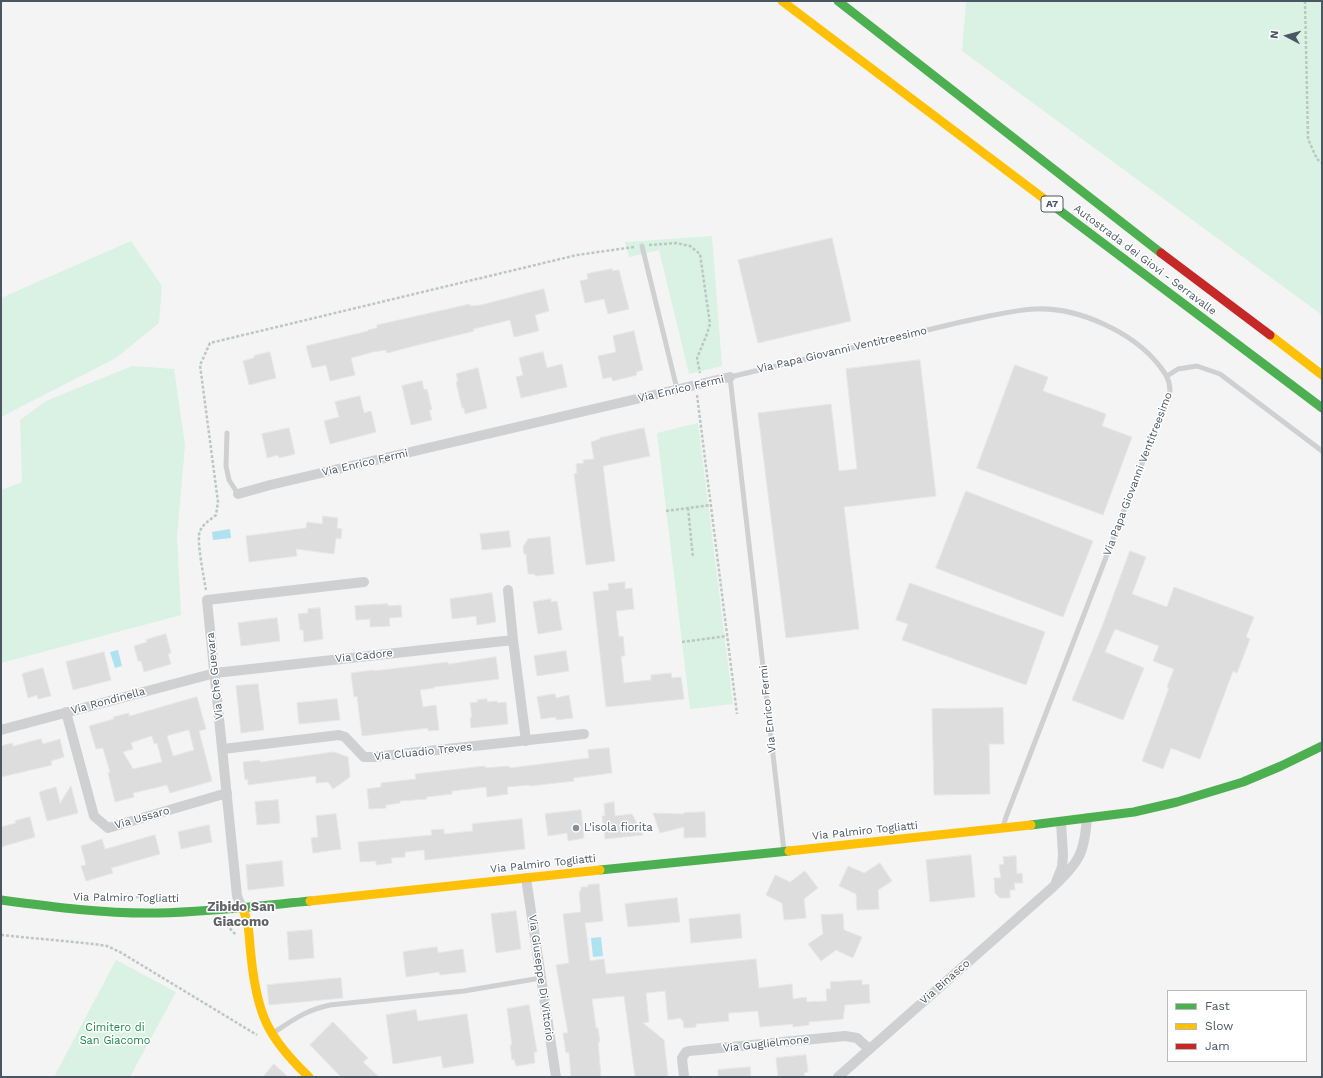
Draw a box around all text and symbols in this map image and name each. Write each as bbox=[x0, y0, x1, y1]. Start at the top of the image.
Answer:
north arrow bbox=[1267, 16, 1307, 56]
text: N bbox=[1268, 30, 1281, 39]
road number: A7 bbox=[1041, 196, 1063, 212]
street label: Autostrada dei Giovi - Serravalle bbox=[1071, 202, 1219, 318]
street label: Via Papa Giovanni Ventitreesimo bbox=[756, 324, 928, 376]
street label: Via Enrico Fermi bbox=[637, 373, 725, 405]
street label: Via Papa Giovanni Ventitreesimo bbox=[1101, 390, 1175, 558]
street label: Via Enrico Fermi bbox=[321, 447, 409, 479]
street label: Via Che Guevara bbox=[204, 632, 226, 720]
street label: Via Cadore bbox=[334, 646, 394, 666]
street label: Via Enrico Fermi bbox=[757, 664, 779, 754]
street label: Via Rondinella bbox=[69, 685, 147, 717]
street label: Via Cluadio Treves bbox=[373, 740, 473, 764]
street label: Via Ussaro bbox=[113, 804, 171, 832]
street label: Via Palmiro Togliatti bbox=[812, 819, 918, 843]
place label: L'isola fiorita bbox=[584, 821, 653, 835]
marker: L'isola fiorita bbox=[571, 823, 581, 833]
street label: Via Palmiro Togliatti bbox=[490, 852, 596, 876]
street label: Via Palmiro Togliatti bbox=[73, 890, 179, 906]
district label: Zibido San Giacomo bbox=[207, 899, 275, 930]
street label: Via Giuseppe Di Vittorio bbox=[526, 914, 556, 1042]
street label: Via Binasco bbox=[917, 957, 973, 1007]
legend bbox=[1167, 990, 1307, 1062]
text: Fast bbox=[1205, 999, 1230, 1013]
text: Slow bbox=[1205, 1019, 1233, 1033]
park label: Cimitero di San Giacomo bbox=[80, 1021, 150, 1047]
street label: Via Guglielmone bbox=[722, 1033, 810, 1055]
text: Jam bbox=[1205, 1039, 1230, 1053]

